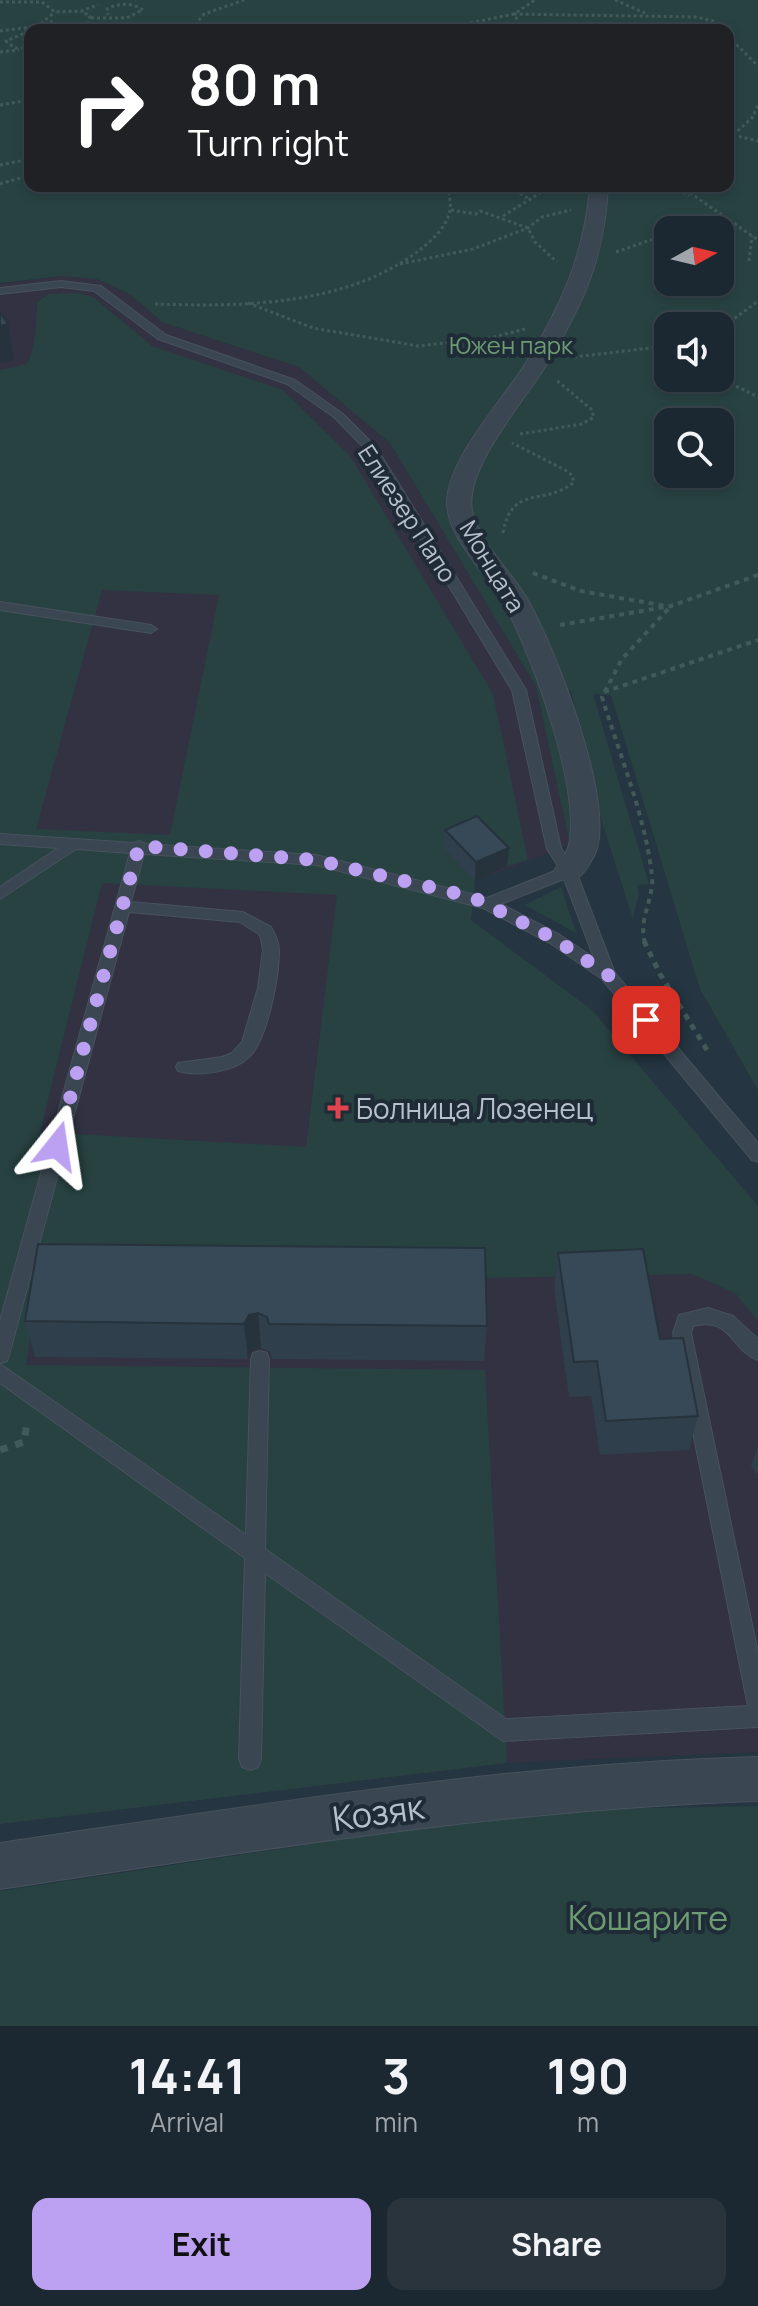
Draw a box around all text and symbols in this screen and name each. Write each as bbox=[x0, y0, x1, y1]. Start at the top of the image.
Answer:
text: 80 m bbox=[188, 45, 321, 122]
icon: right bbox=[56, 56, 160, 160]
text: Turn right bbox=[188, 118, 349, 167]
north arrow bbox=[654, 216, 734, 296]
map controls bbox=[654, 216, 734, 488]
button: sound bbox=[654, 312, 734, 392]
park label: Южен парк bbox=[449, 328, 574, 361]
button: search bbox=[654, 408, 734, 488]
street label: Елиезер Папо bbox=[351, 438, 465, 588]
street label: Монцата bbox=[453, 514, 533, 618]
pin bbox=[612, 986, 680, 1054]
icon: arrive bbox=[624, 998, 668, 1042]
place label: Болница Лозенец bbox=[356, 1089, 594, 1127]
marker: Болница Лозенец bbox=[327, 1097, 349, 1119]
position arrow bbox=[15, 1104, 99, 1188]
street label: Козяк bbox=[330, 1783, 428, 1841]
park label: Кошарите bbox=[568, 1894, 728, 1940]
text: 14:41 bbox=[129, 2043, 246, 2108]
text: 3 bbox=[382, 2043, 410, 2108]
text: 190 bbox=[547, 2043, 629, 2108]
text: Arrival bbox=[150, 2104, 224, 2140]
text: min bbox=[374, 2104, 418, 2140]
text: m bbox=[577, 2104, 599, 2140]
button: Exit bbox=[32, 2198, 371, 2290]
button: Share bbox=[387, 2198, 726, 2290]

